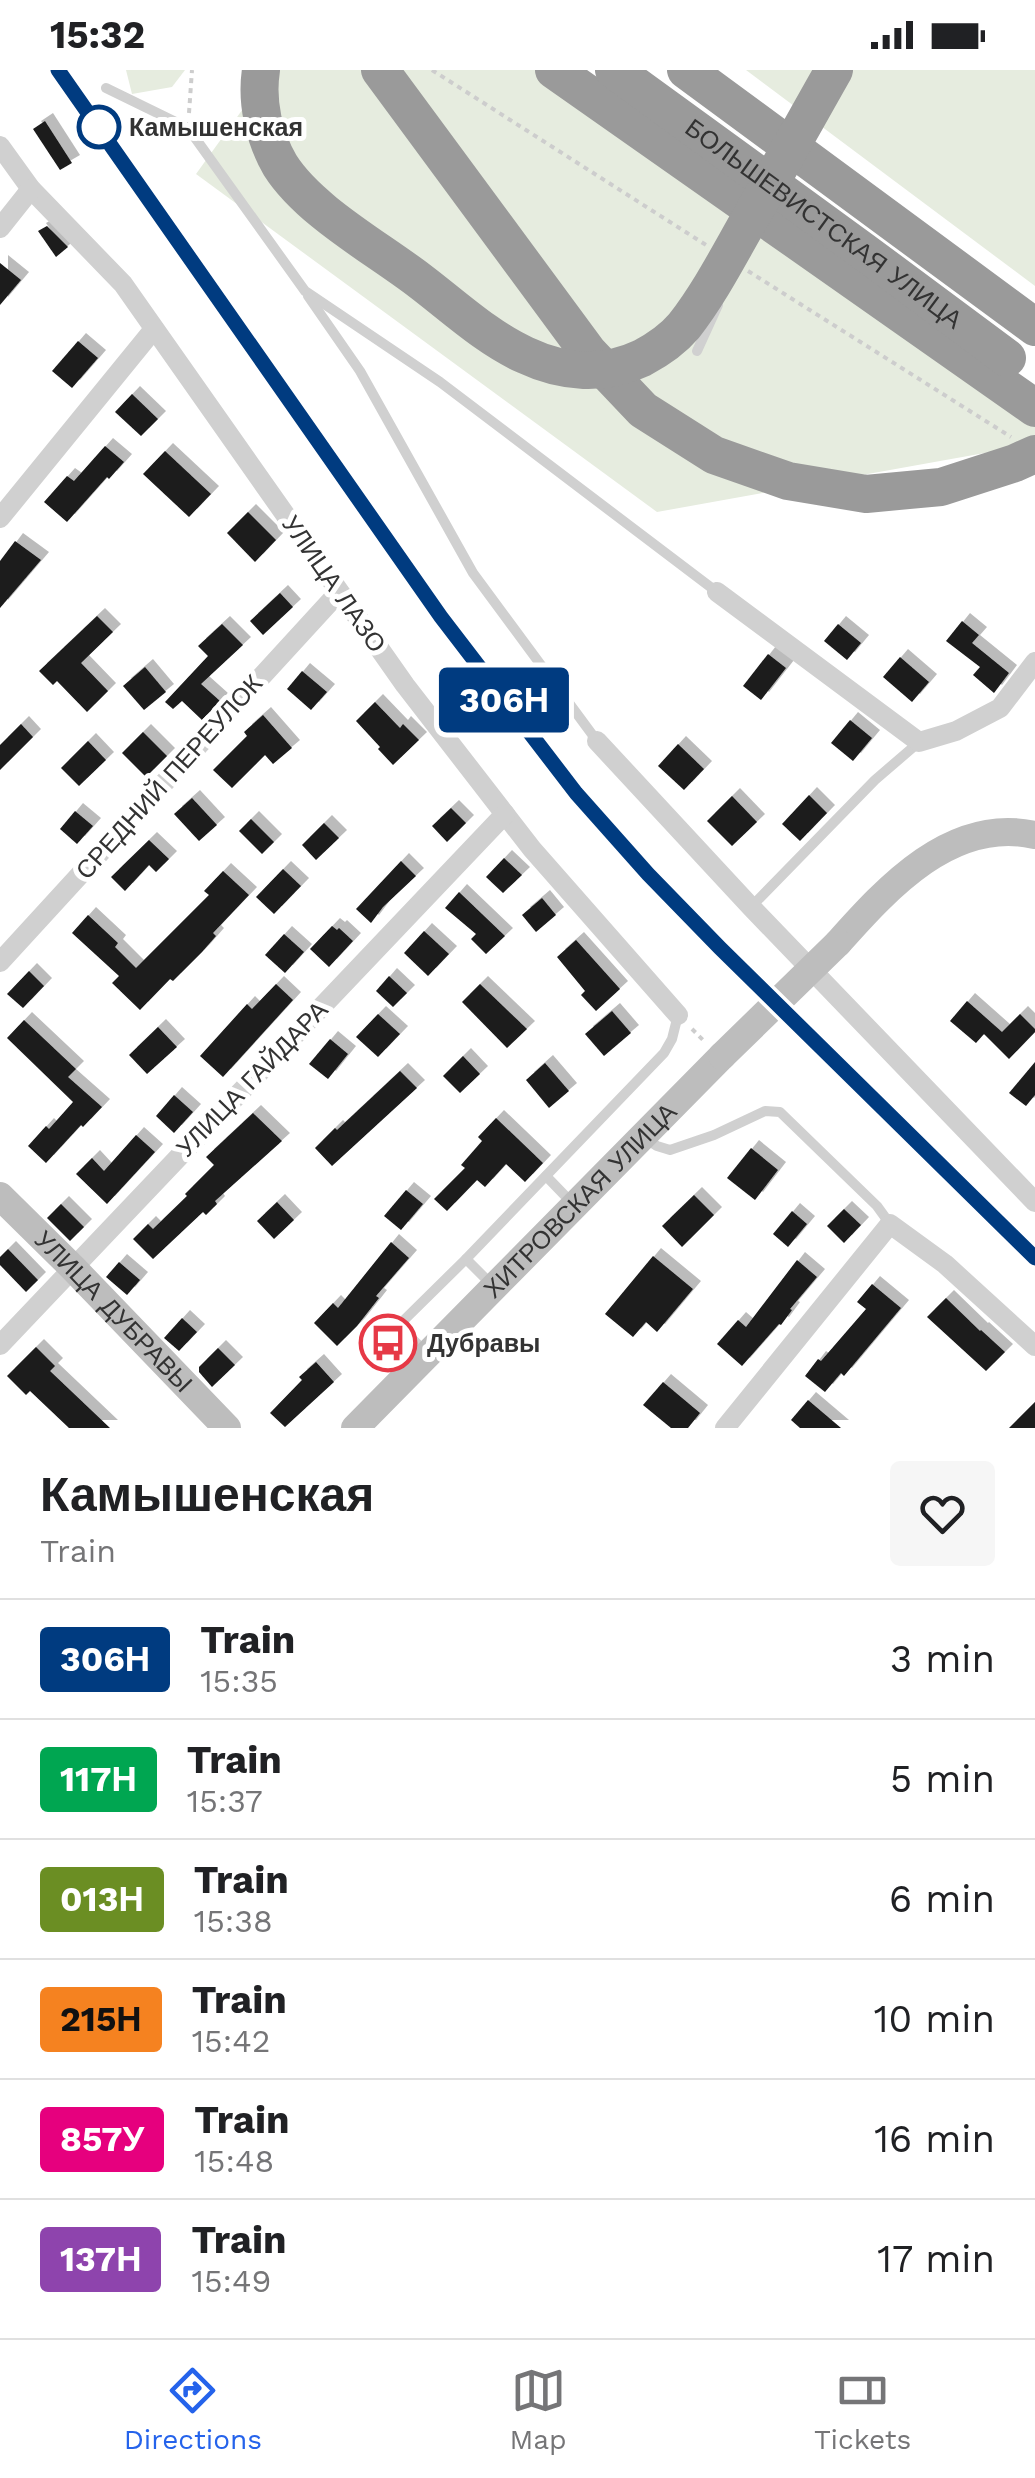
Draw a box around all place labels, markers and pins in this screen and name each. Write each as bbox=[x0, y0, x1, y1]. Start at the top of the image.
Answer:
marker: Камышенская bbox=[78, 106, 120, 148]
place label: Камышенская bbox=[129, 113, 303, 142]
bus stop icon: Дубравы bbox=[358, 1313, 418, 1373]
place label: Дубравы bbox=[427, 1329, 540, 1358]

